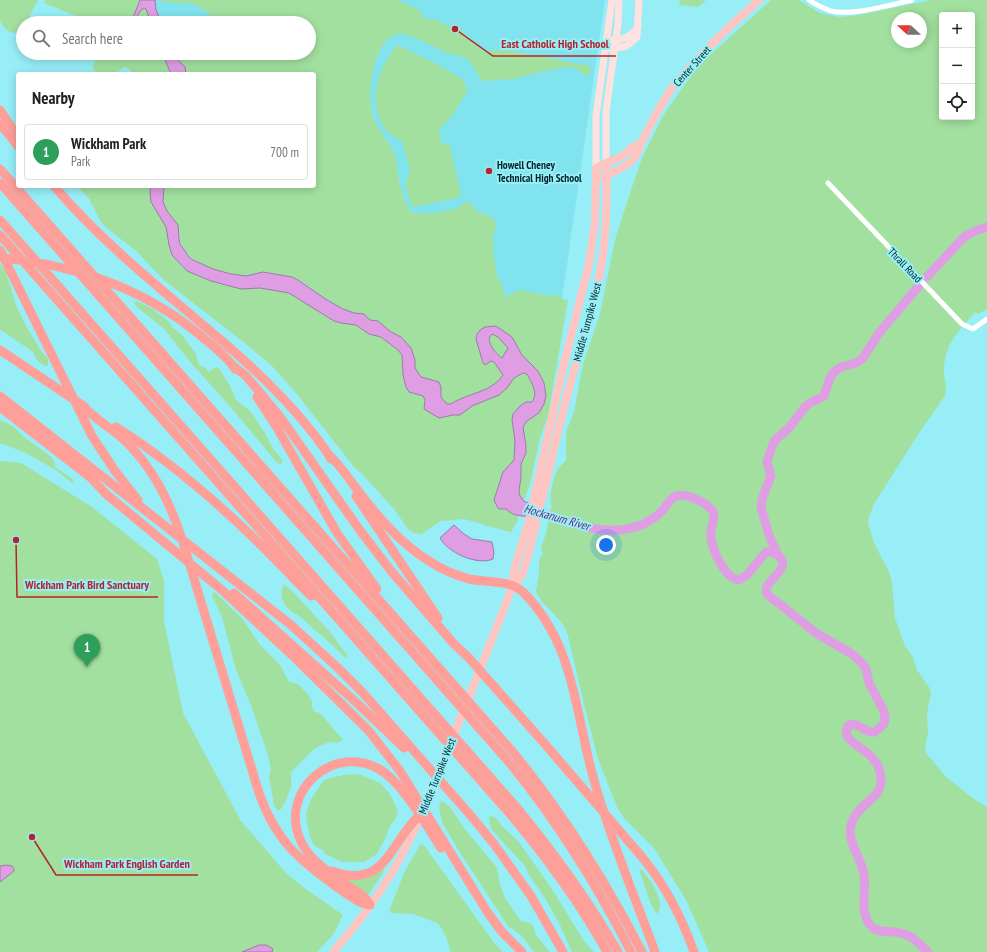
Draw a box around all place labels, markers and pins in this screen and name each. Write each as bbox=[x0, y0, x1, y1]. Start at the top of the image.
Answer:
callout: East Catholic High School bbox=[493, 32, 616, 56]
place label: Howell Cheney Technical High School bbox=[497, 158, 582, 185]
marker: Howell Cheney Technical High School bbox=[484, 166, 494, 176]
callout: Wickham Park Bird Sanctuary bbox=[17, 573, 158, 597]
pin: 1 bbox=[74, 634, 100, 667]
callout: Wickham Park English Garden bbox=[56, 851, 198, 875]

